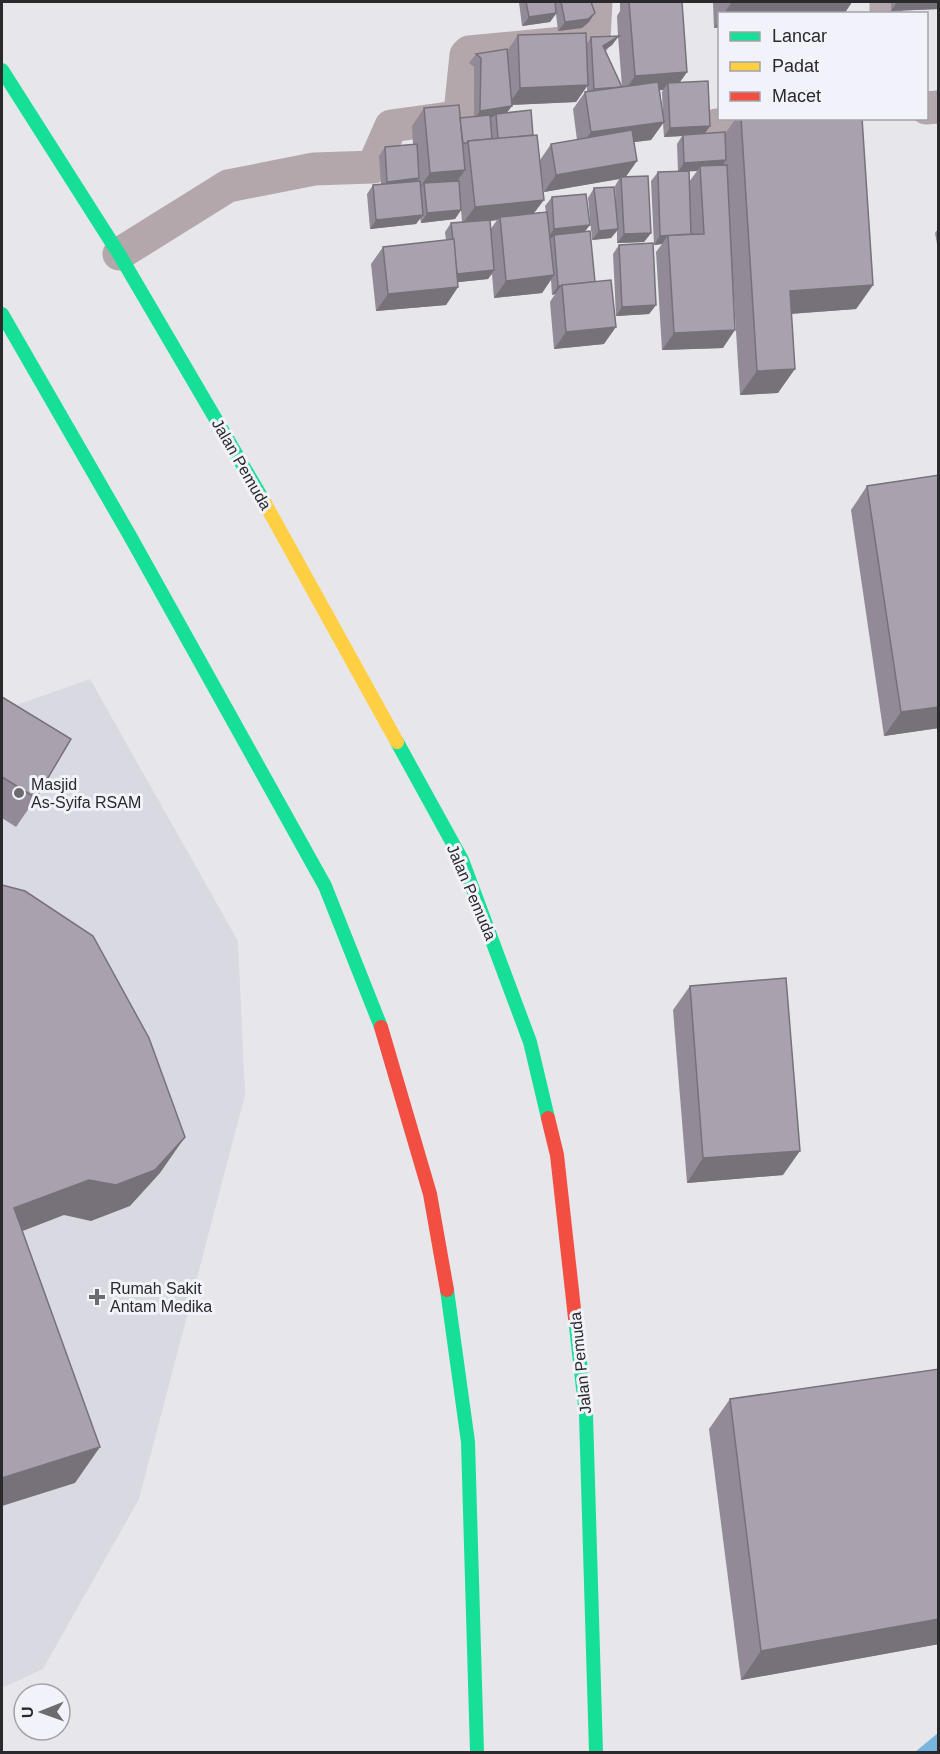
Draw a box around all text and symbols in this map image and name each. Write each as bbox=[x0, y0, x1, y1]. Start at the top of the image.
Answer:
legend bbox=[718, 12, 928, 120]
text: Lancar bbox=[772, 26, 827, 46]
text: Padat bbox=[772, 56, 819, 76]
text: Macet bbox=[772, 86, 821, 106]
street label: Jalan Pemuda bbox=[209, 416, 275, 513]
place label: Masjid As-Syifa RSAM bbox=[31, 776, 141, 811]
marker: Masjid As-Syifa RSAM bbox=[12, 786, 26, 800]
street label: Jalan Pemuda bbox=[444, 842, 499, 943]
place label: Rumah Sakit Antam Medika bbox=[110, 1280, 212, 1315]
marker: Rumah Sakit Antam Medika bbox=[88, 1288, 106, 1306]
street label: Jalan Pemuda bbox=[567, 1311, 594, 1415]
north arrow bbox=[12, 1682, 72, 1742]
text: U bbox=[19, 1706, 36, 1718]

